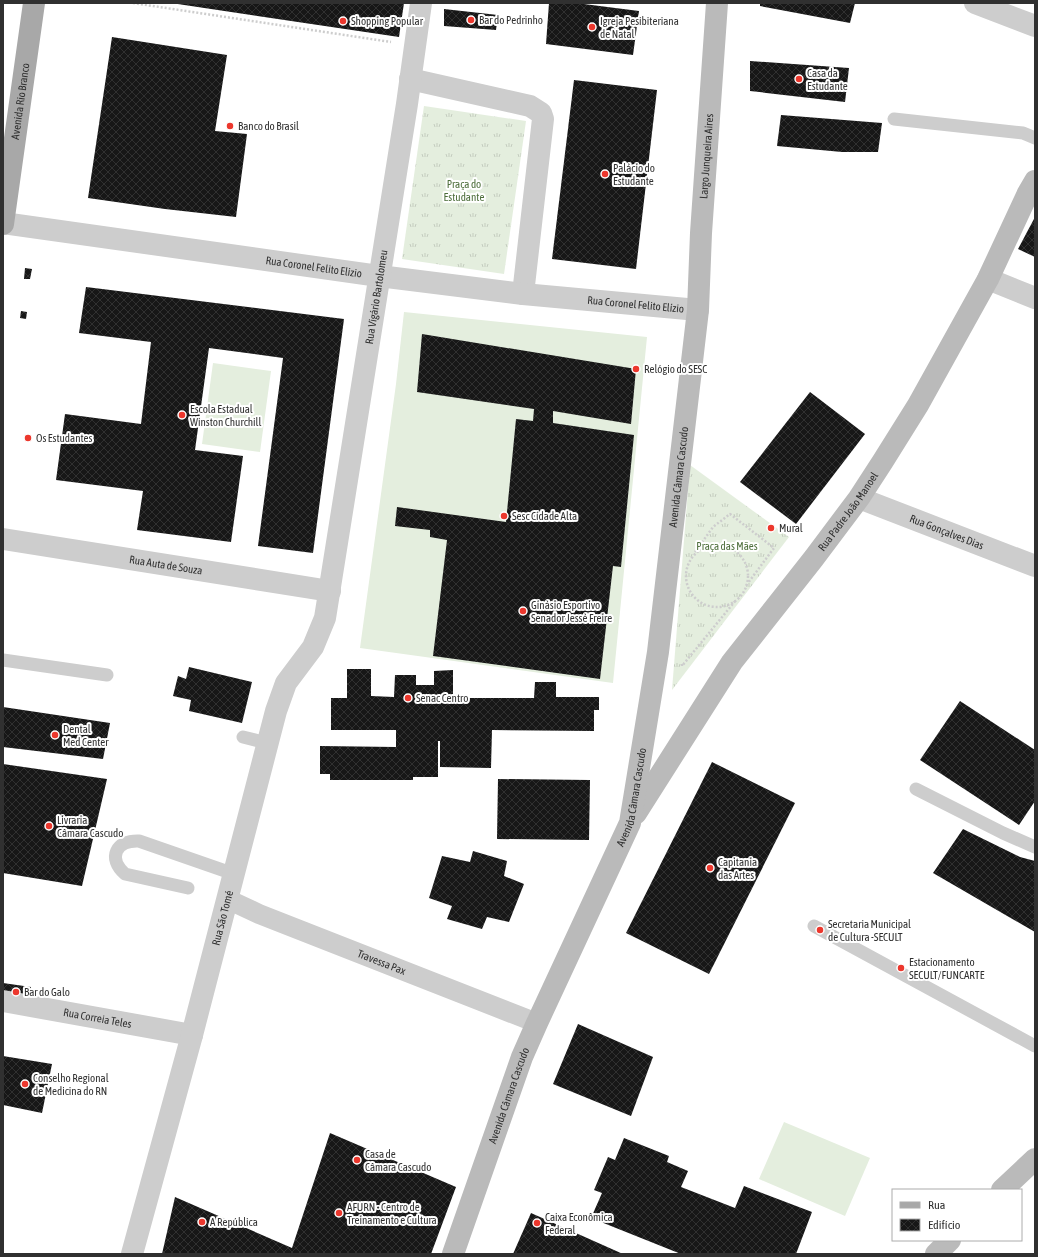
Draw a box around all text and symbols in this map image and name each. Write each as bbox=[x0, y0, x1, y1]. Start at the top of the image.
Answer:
place label: Bar do Pedrinho bbox=[479, 14, 543, 26]
place label: Shopping Popular bbox=[351, 15, 424, 27]
marker: Bar do Pedrinho bbox=[466, 15, 476, 25]
place label: Igreja Pesibiteriana de Natal bbox=[600, 15, 679, 40]
marker: Shopping Popular bbox=[338, 16, 348, 26]
marker: Igreja Pesibiteriana de Natal bbox=[587, 22, 597, 32]
street label: Avenida Rio Branco bbox=[9, 62, 32, 140]
place label: Casa da Estudante bbox=[807, 67, 848, 92]
marker: Casa da Estudante bbox=[794, 74, 804, 84]
street label: Largo Junqueira Aires bbox=[697, 113, 715, 199]
place label: Banco do Brasil bbox=[238, 120, 299, 132]
marker: Banco do Brasil bbox=[225, 121, 235, 131]
place label: Palácio do Estudante bbox=[613, 162, 655, 187]
marker: Palácio do Estudante bbox=[600, 169, 610, 179]
park label: Praça do Estudante bbox=[444, 178, 484, 203]
street label: Rua Vigário Bartolomeu bbox=[363, 249, 390, 345]
street label: Rua Coronel Felito Elízio bbox=[265, 254, 363, 280]
street label: Rua Coronel Felito Elízio bbox=[587, 294, 685, 315]
place label: Relógio do SESC bbox=[644, 363, 707, 375]
marker: Relógio do SESC bbox=[631, 364, 641, 374]
place label: Escola Estadual Winston Churchill bbox=[190, 403, 261, 428]
marker: Escola Estadual Winston Churchill bbox=[177, 410, 187, 420]
street label: Avenida Câmara Cascudo bbox=[667, 426, 690, 528]
place label: Os Estudantes bbox=[36, 432, 93, 444]
marker: Os Estudantes bbox=[23, 433, 33, 443]
street label: Rua Padre João Manoel bbox=[816, 470, 880, 553]
place label: Sesc Cidade Alta bbox=[512, 510, 577, 522]
marker: Sesc Cidade Alta bbox=[499, 511, 509, 521]
street label: Rua Gonçalves Dias bbox=[908, 512, 986, 552]
place label: Mural bbox=[779, 522, 803, 534]
marker: Mural bbox=[766, 523, 776, 533]
park label: Praça das Mães bbox=[696, 540, 758, 552]
street label: Rua Auta de Souza bbox=[128, 553, 203, 577]
place label: Ginásio Esportivo Senador Jessé Freire bbox=[531, 599, 612, 624]
marker: Ginásio Esportivo Senador Jessé Freire bbox=[518, 606, 528, 616]
place label: Senac Centro bbox=[416, 692, 469, 704]
marker: Senac Centro bbox=[403, 693, 413, 703]
place label: Dental Med Center bbox=[63, 723, 109, 748]
marker: Dental Med Center bbox=[50, 730, 60, 740]
street label: Avenida Câmara Cascudo bbox=[614, 747, 648, 848]
place label: Livraria Câmara Cascudo bbox=[57, 814, 123, 839]
marker: Livraria Câmara Cascudo bbox=[44, 821, 54, 831]
place label: Capitania das Artes bbox=[718, 856, 757, 881]
marker: Capitania das Artes bbox=[705, 863, 715, 873]
street label: Rua São Tomé bbox=[209, 889, 235, 947]
place label: Secretaria Municipal de Cultura -SECULT bbox=[828, 918, 911, 943]
marker: Secretaria Municipal de Cultura -SECULT bbox=[815, 925, 825, 935]
street label: Travessa Pax bbox=[356, 947, 408, 977]
place label: Estacionamento SECULT/FUNCARTE bbox=[909, 956, 985, 981]
marker: Estacionamento SECULT/FUNCARTE bbox=[896, 963, 906, 973]
place label: Bar do Galo bbox=[24, 986, 70, 998]
marker: Bar do Galo bbox=[11, 987, 21, 997]
street label: Rua Correia Teles bbox=[62, 1006, 133, 1030]
street label: Avenida Câmara Cascudo bbox=[486, 1046, 531, 1145]
place label: Conselho Regional de Medicina do RN bbox=[33, 1072, 109, 1097]
marker: Conselho Regional de Medicina do RN bbox=[20, 1079, 30, 1089]
place label: Casa de Câmara Cascudo bbox=[365, 1148, 431, 1173]
marker: Casa de Câmara Cascudo bbox=[352, 1155, 362, 1165]
legend bbox=[892, 1189, 1022, 1241]
text: Rua bbox=[928, 1198, 945, 1212]
place label: AFURN - Centro de Treinamento e Cultura bbox=[347, 1201, 437, 1226]
marker: AFURN - Centro de Treinamento e Cultura bbox=[334, 1208, 344, 1218]
place label: Caixa Econômica Federal bbox=[545, 1211, 613, 1236]
place label: A República bbox=[210, 1216, 258, 1228]
marker: A República bbox=[197, 1217, 207, 1227]
marker: Caixa Econômica Federal bbox=[532, 1218, 542, 1228]
text: Edifício bbox=[928, 1218, 961, 1232]

